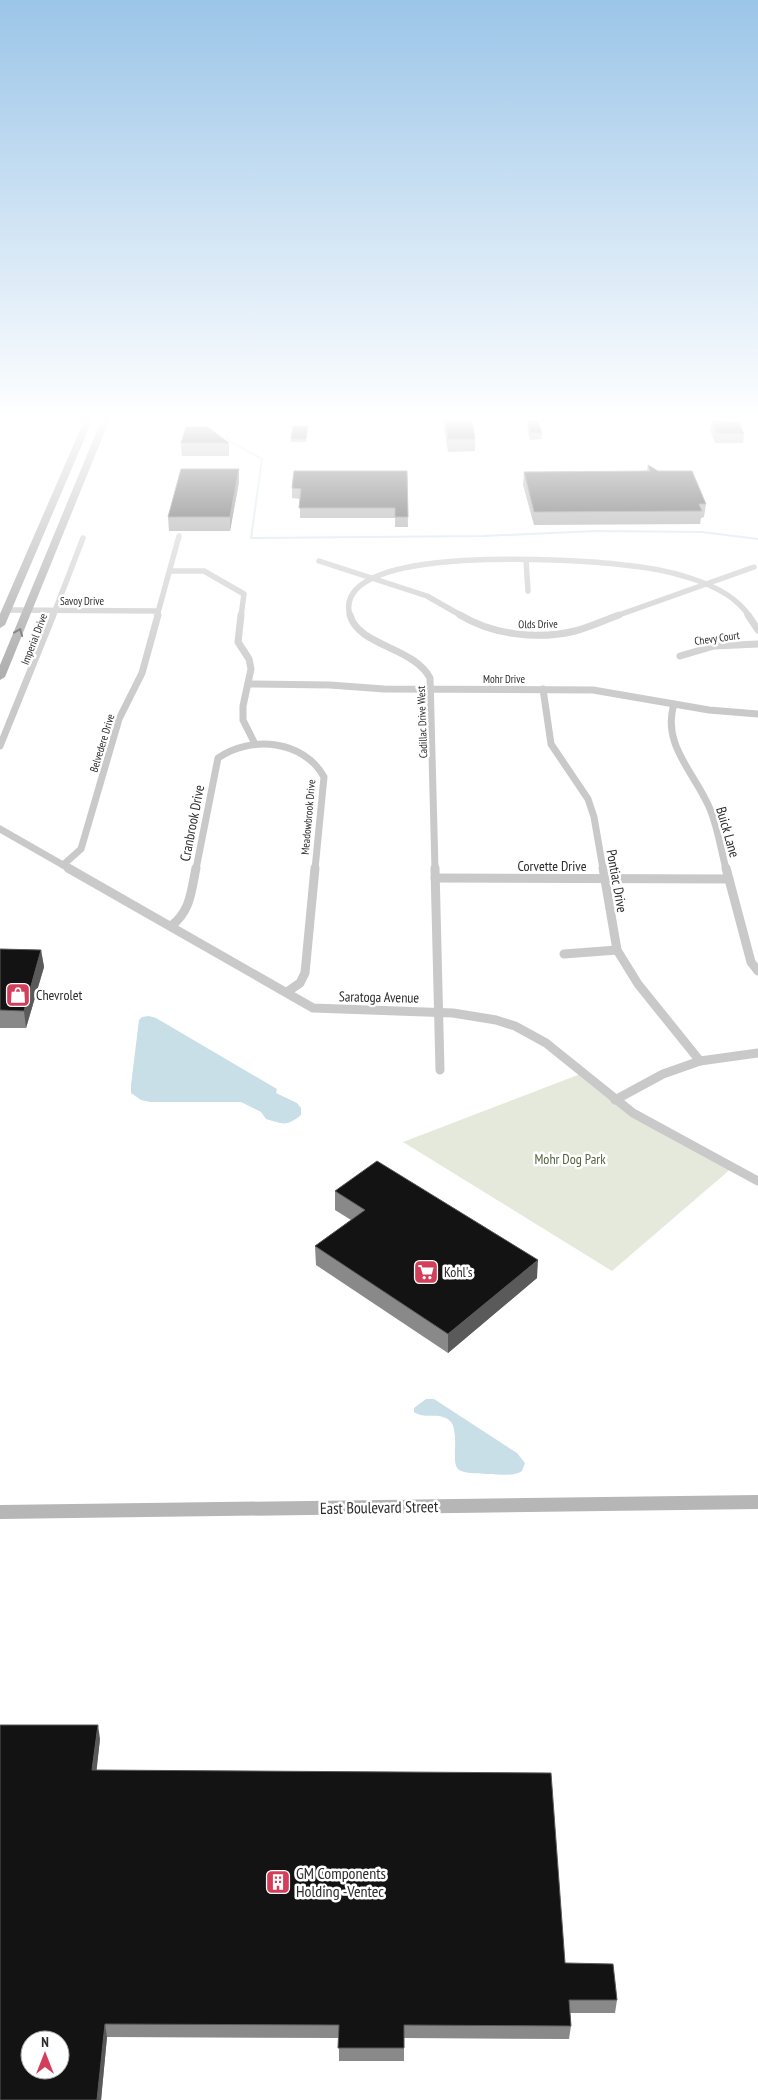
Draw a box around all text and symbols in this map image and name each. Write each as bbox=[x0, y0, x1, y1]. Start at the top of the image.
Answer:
street label: Savoy Drive bbox=[60, 594, 105, 608]
street label: Imperial Drive bbox=[18, 611, 50, 667]
street label: Olds Drive bbox=[518, 617, 558, 631]
one-way arrow bbox=[12, 628, 23, 637]
street label: Chevy Court bbox=[694, 628, 740, 648]
street label: Mohr Drive bbox=[483, 672, 525, 686]
street label: Cadillac Drive West bbox=[414, 686, 430, 758]
street label: Belvedere Drive bbox=[86, 712, 118, 774]
street label: Meadowbrook Drive bbox=[298, 778, 318, 855]
street label: Cranbrook Drive bbox=[176, 783, 208, 863]
street label: Buick Lane bbox=[712, 805, 744, 860]
street label: Pontiac Drive bbox=[603, 848, 631, 914]
street label: Corvette Drive bbox=[518, 857, 587, 875]
shop icon: Chevrolet bbox=[5, 982, 31, 1008]
place label: Chevrolet bbox=[36, 986, 82, 1004]
street label: Saratoga Avenue bbox=[339, 987, 420, 1007]
park label: Mohr Dog Park bbox=[534, 1150, 606, 1168]
supermarket icon: Kohl's bbox=[413, 1259, 439, 1285]
place label: Kohl's bbox=[444, 1263, 473, 1281]
street label: East Boulevard Street bbox=[320, 1496, 439, 1518]
place label: GM Components Holding -Ventec bbox=[296, 1863, 386, 1901]
building icon: GM Components Holding -Ventec bbox=[265, 1869, 291, 1895]
north arrow bbox=[20, 2030, 70, 2080]
text: N bbox=[41, 2033, 49, 2051]

